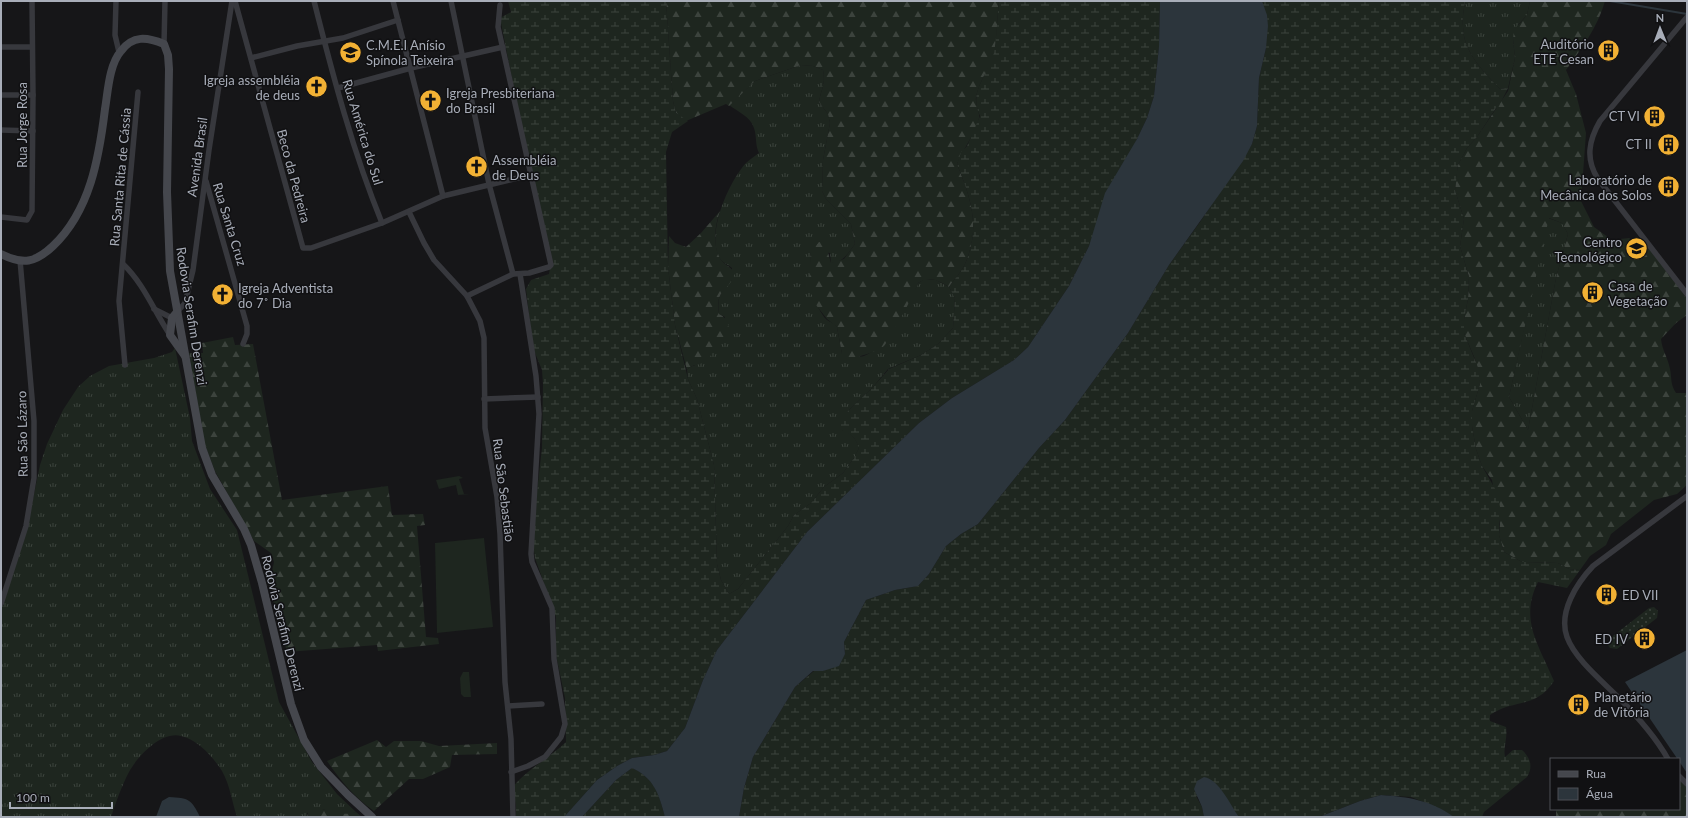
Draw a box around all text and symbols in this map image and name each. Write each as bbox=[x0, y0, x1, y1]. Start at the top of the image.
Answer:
north arrow bbox=[1640, 8, 1680, 48]
text: N bbox=[1655, 11, 1664, 24]
place label: Auditório ETE Cesan bbox=[1533, 36, 1594, 67]
place label: C.M.E.I Anísio Spínola Teixeira bbox=[366, 37, 454, 68]
building icon: Auditório ETE Cesan bbox=[1596, 38, 1622, 64]
school or university icon: C.M.E.I Anísio Spínola Teixeira bbox=[338, 39, 364, 65]
place label: Igreja assembléia de deus bbox=[204, 72, 300, 103]
church icon: Igreja assembléia de deus bbox=[303, 74, 329, 100]
street label: Rua América do Sul bbox=[339, 77, 387, 187]
street label: Rua Jorge Rosa bbox=[14, 82, 30, 168]
place label: Igreja Presbiteriana do Brasil bbox=[446, 85, 555, 116]
church icon: Igreja Presbiteriana do Brasil bbox=[418, 87, 444, 113]
building icon: CT VI bbox=[1642, 103, 1668, 129]
street label: Rua Santa Rita de Cássia bbox=[106, 107, 134, 247]
place label: CT VI bbox=[1609, 108, 1640, 124]
street label: Avenida Brasil bbox=[183, 116, 211, 198]
street label: Beco da Pedreira bbox=[274, 127, 314, 225]
building icon: CT II bbox=[1655, 131, 1681, 157]
place label: CT II bbox=[1625, 136, 1652, 152]
place label: Assembléia de Deus bbox=[492, 152, 556, 183]
church icon: Assembléia de Deus bbox=[464, 154, 490, 180]
place label: Laboratório de Mecânica dos Solos bbox=[1540, 172, 1652, 203]
building icon: Laboratório de Mecânica dos Solos bbox=[1655, 174, 1681, 200]
street label: Rua Santa Cruz bbox=[210, 180, 250, 268]
place label: Centro Tecnológico bbox=[1554, 234, 1622, 265]
school or university icon: Centro Tecnológico bbox=[1624, 236, 1650, 262]
street label: Rodovia Serafim Derenzi bbox=[173, 246, 211, 386]
place label: Casa de Vegetação bbox=[1608, 278, 1667, 309]
place label: Igreja Adventista do 7˚ Dia bbox=[238, 280, 333, 311]
building icon: Casa de Vegetação bbox=[1579, 280, 1605, 306]
church icon: Igreja Adventista do 7˚ Dia bbox=[210, 282, 236, 308]
street label: Rua São Lázaro bbox=[13, 391, 31, 477]
street label: Rua São Sebastião bbox=[490, 437, 518, 543]
street label: Rodovia Serafim Derenzi bbox=[258, 553, 308, 693]
building icon: ED VII bbox=[1594, 582, 1620, 608]
place label: ED VII bbox=[1622, 587, 1658, 603]
building icon: ED IV bbox=[1631, 626, 1657, 652]
place label: ED IV bbox=[1595, 631, 1628, 647]
place label: Planetário de Vitória bbox=[1594, 689, 1652, 720]
building icon: Planetário de Vitória bbox=[1565, 691, 1591, 717]
legend bbox=[1550, 758, 1680, 810]
text: Rua bbox=[1586, 766, 1606, 781]
scale bar bbox=[10, 784, 112, 810]
text: Água bbox=[1586, 786, 1613, 801]
text: 100 m bbox=[16, 790, 50, 805]

